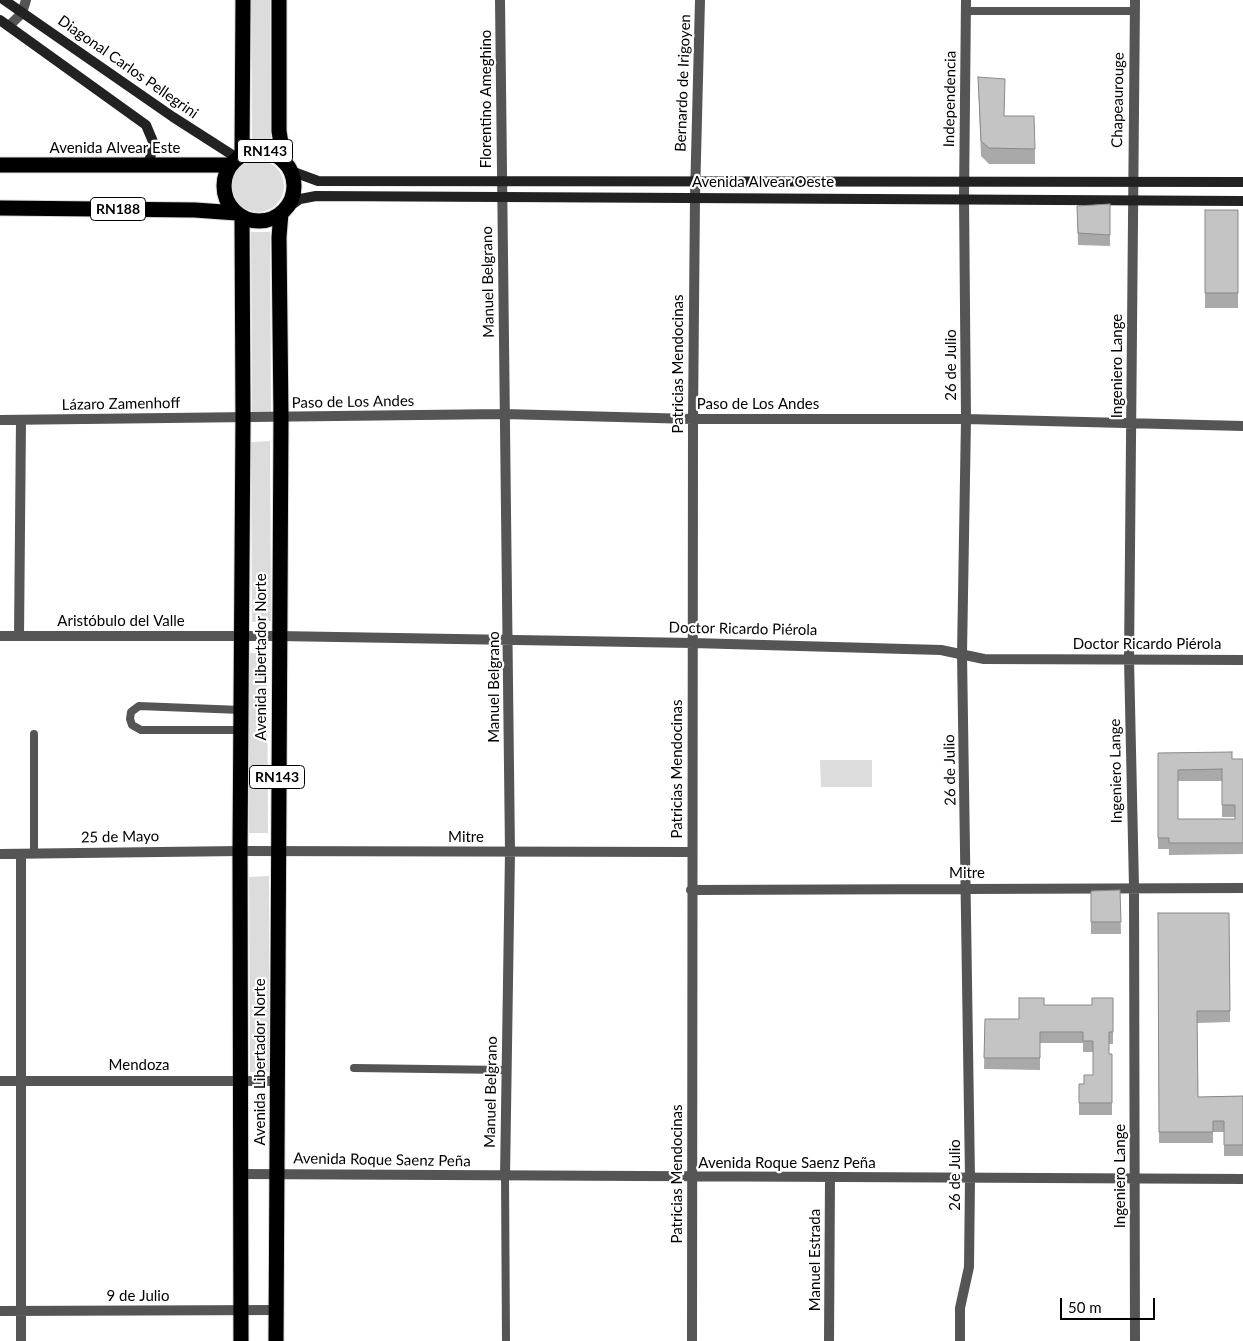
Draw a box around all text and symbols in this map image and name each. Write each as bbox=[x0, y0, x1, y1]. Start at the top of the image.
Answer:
street label: Diagonal Carlos Pellegrini bbox=[54, 12, 202, 122]
street label: Bernardo de Irigoyen bbox=[672, 14, 694, 152]
street label: Florentino Ameghino bbox=[477, 30, 495, 168]
street label: Independencia bbox=[940, 51, 960, 147]
street label: Chapeaurouge bbox=[1108, 52, 1128, 148]
street label: Avenida Alvear Este bbox=[50, 139, 180, 157]
road number: RN143 bbox=[238, 140, 292, 162]
street label: Avenida Alvear Oeste bbox=[692, 173, 834, 191]
road number: RN188 bbox=[90, 198, 146, 220]
street label: Manuel Belgrano bbox=[478, 226, 498, 338]
street label: Patricias Mendocinas bbox=[669, 294, 687, 434]
street label: Ingeniero Lange bbox=[1108, 314, 1126, 418]
street label: 26 de Julio bbox=[942, 329, 960, 401]
street label: Paso de Los Andes bbox=[292, 392, 414, 412]
street label: Lázaro Zamenhoff bbox=[62, 394, 180, 414]
street label: Paso de Los Andes bbox=[697, 395, 819, 413]
street label: Avenida Libertador Norte bbox=[252, 573, 270, 741]
street label: Aristóbulo del Valle bbox=[57, 612, 185, 630]
street label: Doctor Ricardo Piérola bbox=[669, 619, 817, 639]
street label: Manuel Belgrano bbox=[485, 631, 503, 743]
street label: Doctor Ricardo Piérola bbox=[1073, 635, 1221, 653]
street label: Patricias Mendocinas bbox=[668, 699, 686, 839]
street label: Ingeniero Lange bbox=[1106, 719, 1126, 823]
street label: 26 de Julio bbox=[940, 734, 960, 806]
road number: RN143 bbox=[250, 766, 304, 789]
street label: 25 de Mayo bbox=[81, 827, 159, 847]
street label: Mitre bbox=[448, 828, 484, 846]
street label: Mitre bbox=[949, 864, 985, 882]
street label: Avenida Libertador Norte bbox=[251, 978, 269, 1146]
street label: Manuel Belgrano bbox=[481, 1036, 501, 1148]
street label: Mendoza bbox=[109, 1056, 169, 1074]
street label: Patricias Mendocinas bbox=[668, 1104, 686, 1244]
street label: Ingeniero Lange bbox=[1111, 1124, 1129, 1228]
street label: 26 de Julio bbox=[946, 1139, 964, 1211]
street label: Avenida Roque Saenz Peña bbox=[293, 1149, 471, 1171]
street label: Avenida Roque Saenz Peña bbox=[698, 1154, 876, 1172]
street label: Manuel Estrada bbox=[806, 1209, 824, 1311]
street label: 9 de Julio bbox=[107, 1287, 169, 1305]
scale bar bbox=[1063, 1288, 1158, 1320]
text: 50 m bbox=[1068, 1298, 1102, 1316]

